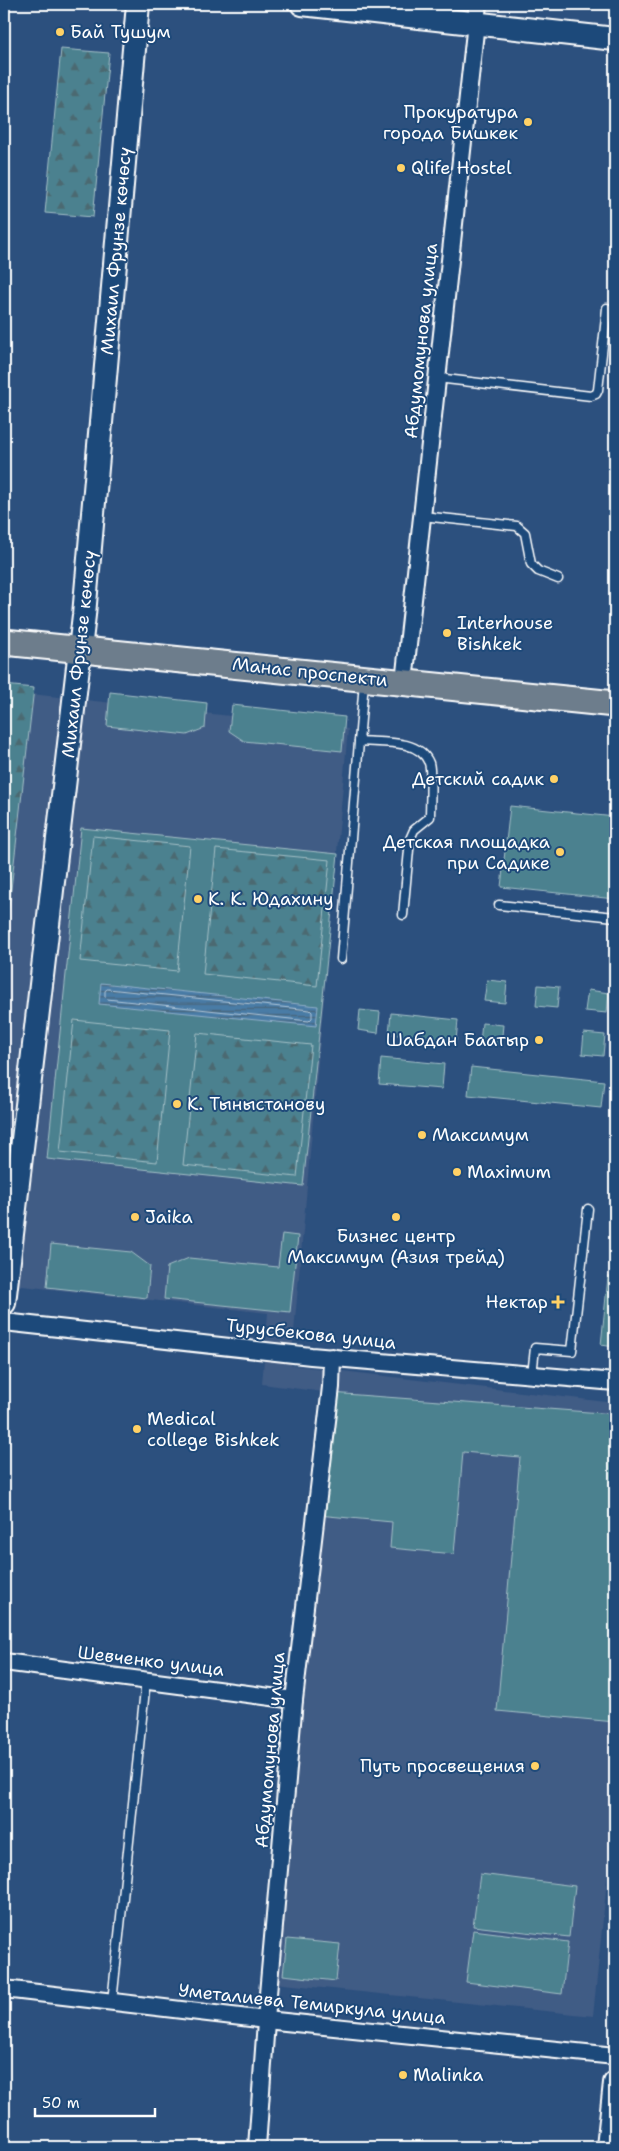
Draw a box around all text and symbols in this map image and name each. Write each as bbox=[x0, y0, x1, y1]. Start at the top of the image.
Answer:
place label: Бай Тушум bbox=[70, 20, 171, 44]
marker: Бай Тушум bbox=[54, 26, 66, 38]
place label: Прокуратура города Бишкек bbox=[383, 100, 518, 145]
marker: Прокуратура города Бишкек bbox=[522, 116, 534, 128]
street label: Михаил Фрунзе көчөсү bbox=[95, 146, 137, 356]
place label: Qlife Hostel bbox=[411, 156, 512, 180]
marker: Qlife Hostel bbox=[395, 162, 407, 174]
street label: Абдумомунова улица bbox=[399, 242, 443, 440]
street label: Михаил Фрунзе көчөсү bbox=[56, 549, 102, 759]
place label: Interhouse Bishkek bbox=[457, 611, 553, 656]
marker: Interhouse Bishkek bbox=[441, 627, 453, 639]
street label: Манас проспекти bbox=[231, 652, 389, 692]
place label: Детский садик bbox=[412, 767, 544, 791]
marker: Детский садик bbox=[548, 773, 560, 785]
place label: Детская площадка при Садике bbox=[383, 830, 550, 875]
marker: Детская площадка при Садике bbox=[554, 846, 566, 858]
place label: К. К. Юдахину bbox=[208, 887, 333, 911]
marker: К. К. Юдахину bbox=[192, 893, 204, 905]
place label: Шабдан Баатыр bbox=[386, 1028, 529, 1052]
marker: Шабдан Баатыр bbox=[533, 1034, 545, 1046]
place label: К. Тыныстанову bbox=[187, 1092, 325, 1116]
marker: К. Тыныстанову bbox=[171, 1098, 183, 1110]
place label: Максимум bbox=[432, 1123, 529, 1147]
marker: Максимум bbox=[416, 1129, 428, 1141]
place label: Maximum bbox=[467, 1160, 551, 1184]
marker: Maximum bbox=[451, 1166, 463, 1178]
place label: Jaika bbox=[145, 1205, 193, 1229]
marker: Jaika bbox=[129, 1211, 141, 1223]
marker: Бизнес центр Максимум (Азия трейд) bbox=[390, 1211, 402, 1223]
place label: Бизнес центр Максимум (Азия трейд) bbox=[287, 1224, 505, 1269]
place label: Нектар bbox=[486, 1290, 548, 1314]
marker: Нектар bbox=[552, 1296, 564, 1308]
street label: Турусбекова улица bbox=[225, 1313, 397, 1355]
place label: Medical college Bishkek bbox=[147, 1407, 280, 1452]
marker: Medical college Bishkek bbox=[131, 1423, 143, 1435]
street label: Шевченко улица bbox=[76, 1640, 226, 1682]
street label: Абдумомунова улица bbox=[249, 1651, 291, 1849]
place label: Путь просвещения bbox=[360, 1754, 525, 1778]
marker: Путь просвещения bbox=[529, 1760, 541, 1772]
street label: Уметалиева Темиркула улица bbox=[177, 1978, 447, 2030]
place label: Malinka bbox=[413, 2063, 484, 2087]
marker: Malinka bbox=[397, 2069, 409, 2081]
scale bar bbox=[35, 2086, 155, 2118]
text: 50 m bbox=[42, 2093, 80, 2113]

